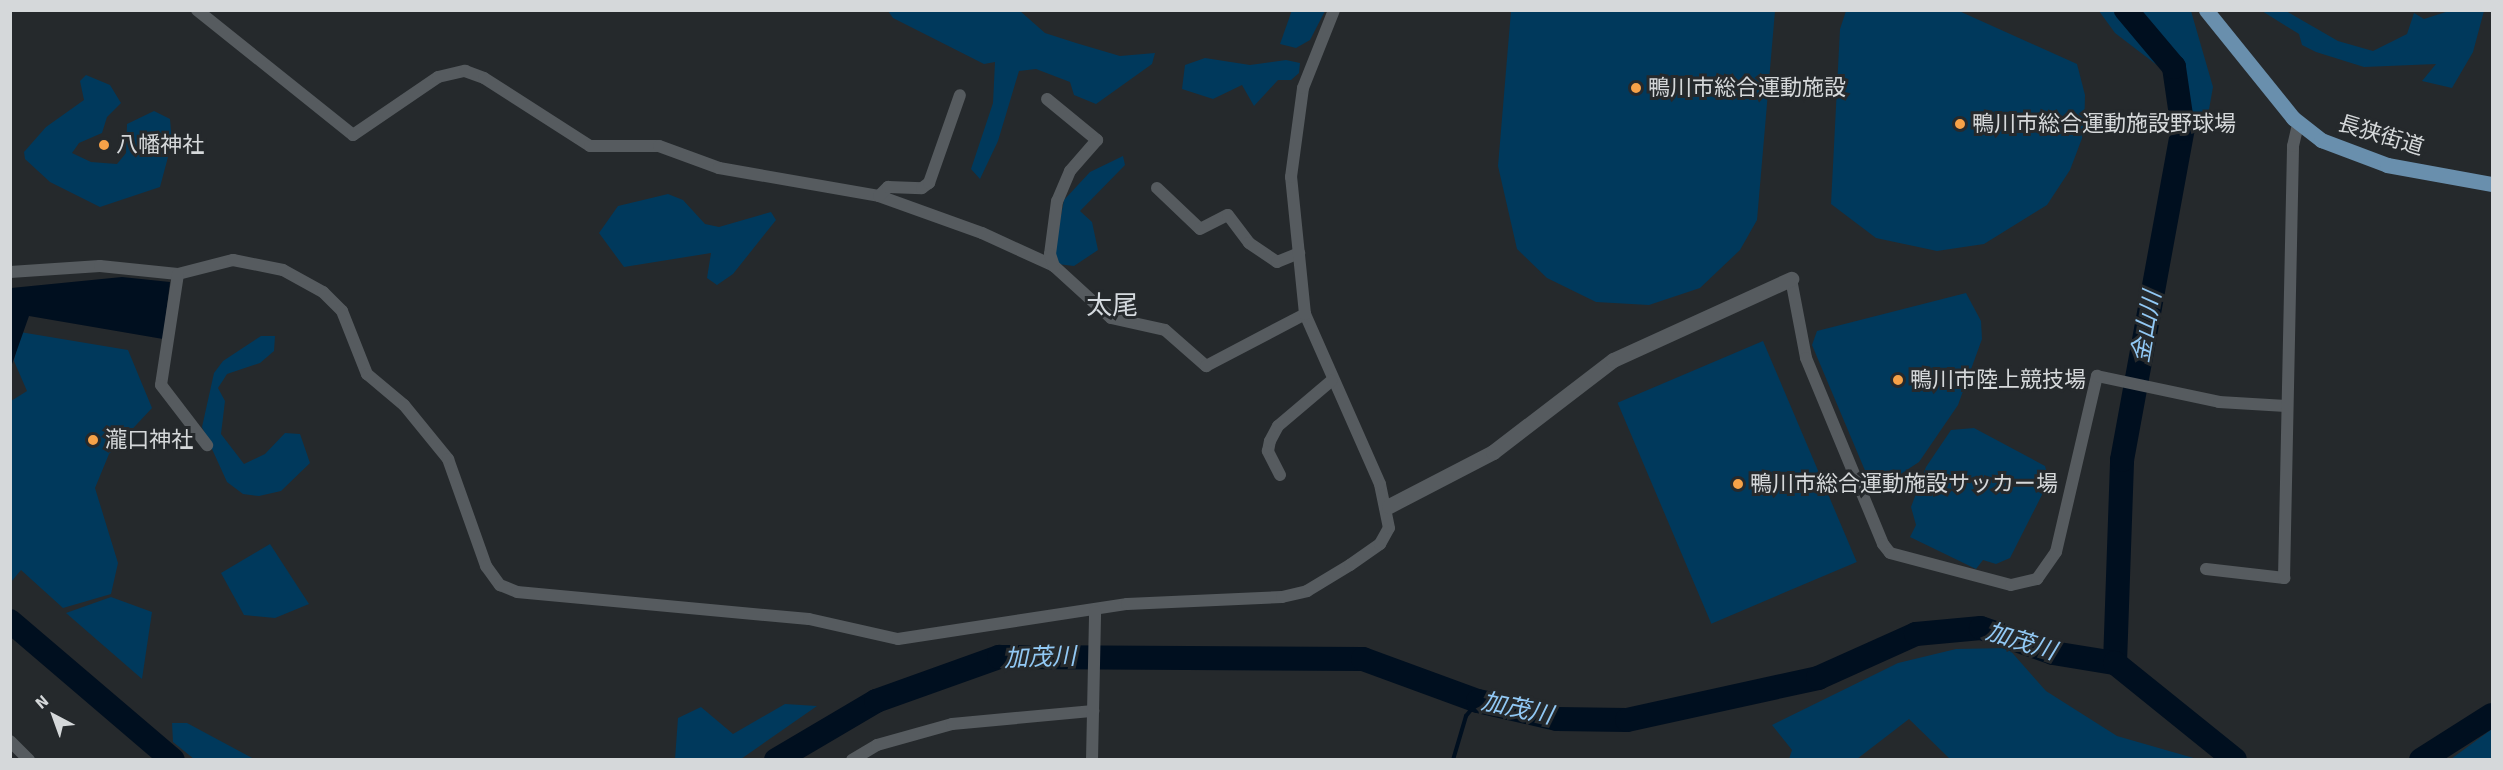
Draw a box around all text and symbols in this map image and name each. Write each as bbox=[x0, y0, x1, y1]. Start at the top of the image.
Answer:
place label: 鴨川市総合運動施設 bbox=[1648, 75, 1846, 101]
marker: 鴨川市総合運動施設 bbox=[1629, 81, 1643, 95]
street label: 長狭街道 bbox=[2335, 110, 2427, 160]
place label: 鴨川市総合運動施設野球場 bbox=[1972, 111, 2236, 137]
marker: 鴨川市総合運動施設野球場 bbox=[1953, 117, 1967, 131]
place label: 八幡神社 bbox=[116, 132, 204, 158]
marker: 八幡神社 bbox=[97, 138, 111, 152]
water label: 金山川 bbox=[2127, 289, 2167, 365]
district label: 太尾 bbox=[1086, 291, 1138, 323]
place label: 鴨川市陸上競技場 bbox=[1910, 367, 2086, 393]
marker: 鴨川市陸上競技場 bbox=[1891, 373, 1905, 387]
place label: 瀧口神社 bbox=[105, 427, 193, 453]
marker: 瀧口神社 bbox=[86, 433, 100, 447]
place label: 鴨川市総合運動施設サッカー場 bbox=[1750, 471, 2058, 497]
marker: 鴨川市総合運動施設サッカー場 bbox=[1731, 477, 1745, 491]
water label: 加茂川 bbox=[1982, 618, 2060, 666]
water label: 加茂川 bbox=[1004, 642, 1076, 674]
north arrow bbox=[24, 686, 84, 746]
water label: 加茂川 bbox=[1479, 687, 1555, 731]
text: N bbox=[31, 691, 53, 714]

